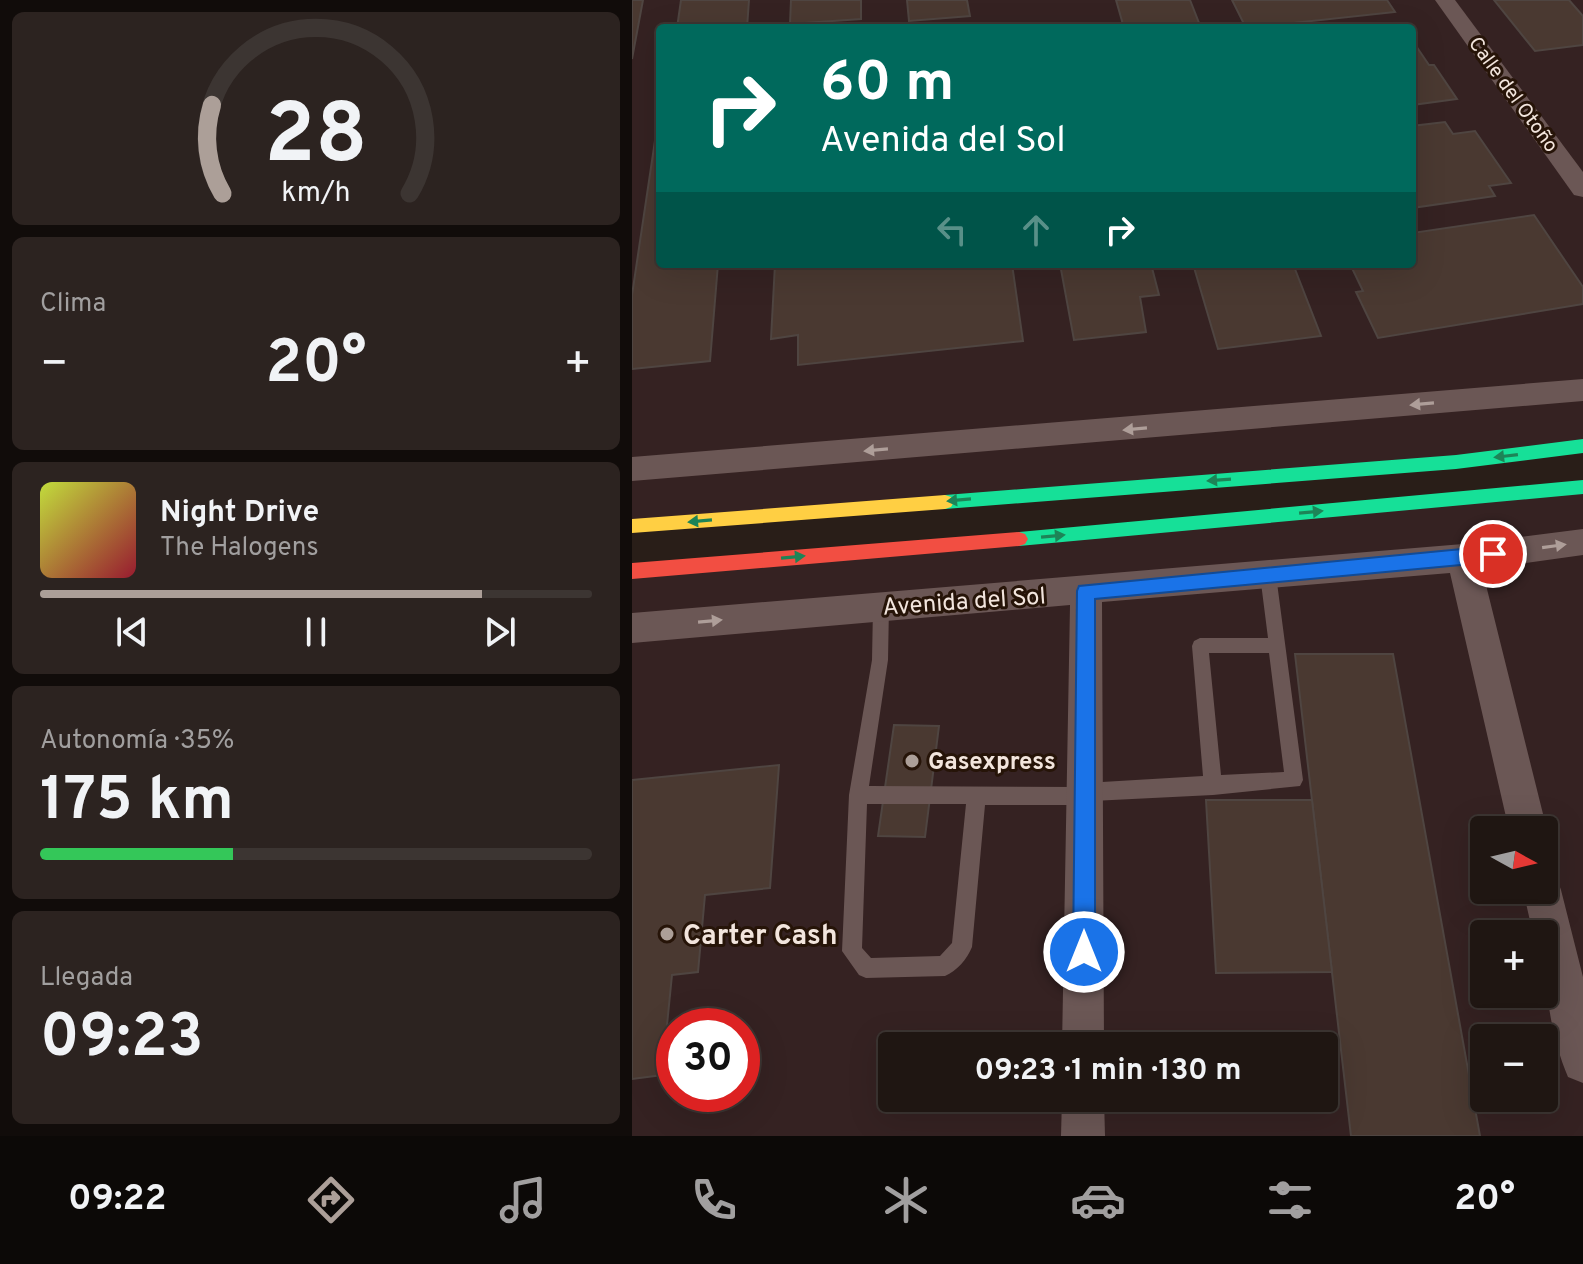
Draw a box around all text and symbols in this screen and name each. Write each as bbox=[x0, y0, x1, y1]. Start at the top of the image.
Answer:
street label: Calle del Otoño bbox=[1462, 32, 1563, 158]
text: 60 m bbox=[820, 50, 954, 120]
icon: right bbox=[688, 56, 792, 160]
text: 28 bbox=[264, 87, 368, 192]
text: Avenida del Sol bbox=[820, 119, 1066, 165]
text: km/h bbox=[281, 177, 351, 213]
icon: left bbox=[930, 208, 974, 252]
icon: ahead bbox=[1014, 208, 1058, 252]
icon: right bbox=[1098, 208, 1142, 252]
text: Clima bbox=[40, 288, 106, 321]
text: 20° bbox=[265, 328, 367, 404]
text: − bbox=[40, 338, 68, 394]
text: + bbox=[564, 338, 592, 394]
one-way arrow bbox=[1409, 398, 1434, 411]
one-way arrow bbox=[1122, 423, 1147, 436]
one-way arrow bbox=[863, 444, 888, 457]
one-way arrow bbox=[1493, 449, 1518, 462]
one-way arrow bbox=[1206, 474, 1231, 487]
one-way arrow bbox=[946, 494, 971, 507]
text: Night Drive bbox=[160, 495, 319, 532]
one-way arrow bbox=[1299, 506, 1324, 519]
one-way arrow bbox=[687, 515, 712, 528]
pin bbox=[1459, 520, 1527, 588]
one-way arrow bbox=[1041, 529, 1066, 542]
text: The Halogens bbox=[160, 532, 319, 565]
icon: arrive bbox=[1471, 532, 1515, 576]
one-way arrow bbox=[1542, 539, 1567, 552]
one-way arrow bbox=[781, 551, 806, 564]
street label: Avenida del Sol bbox=[881, 582, 1047, 624]
icon: previous bbox=[110, 610, 154, 654]
icon: pause bbox=[294, 610, 338, 654]
icon: next bbox=[478, 610, 522, 654]
one-way arrow bbox=[698, 615, 723, 628]
text: Autonomía · 35% bbox=[40, 725, 234, 758]
place label: Gasexpress bbox=[928, 748, 1056, 778]
marker: Gasexpress bbox=[903, 752, 921, 770]
text: 175 km bbox=[40, 765, 234, 841]
north arrow bbox=[1470, 816, 1558, 904]
map controls bbox=[1470, 816, 1558, 1112]
position arrow bbox=[1042, 910, 1126, 994]
place label: Carter Cash bbox=[683, 919, 837, 955]
button: + bbox=[1470, 920, 1558, 1008]
marker: Carter Cash bbox=[658, 925, 676, 943]
text: Llegada bbox=[40, 962, 133, 995]
text: 09:23 bbox=[40, 1002, 204, 1078]
speed limit sign: 30 bbox=[656, 1008, 760, 1112]
button: − bbox=[1470, 1024, 1558, 1112]
text: 09:23 · 1 min · 130 m bbox=[975, 1053, 1241, 1090]
icon: directions bbox=[303, 1172, 359, 1228]
icon: music bbox=[495, 1172, 551, 1228]
icon: phone bbox=[686, 1172, 742, 1228]
icon: climate bbox=[878, 1172, 934, 1228]
icon: car bbox=[1070, 1172, 1126, 1228]
icon: filters bbox=[1262, 1172, 1318, 1228]
text: 09:22 bbox=[68, 1177, 167, 1223]
text: 20° bbox=[1454, 1177, 1515, 1223]

